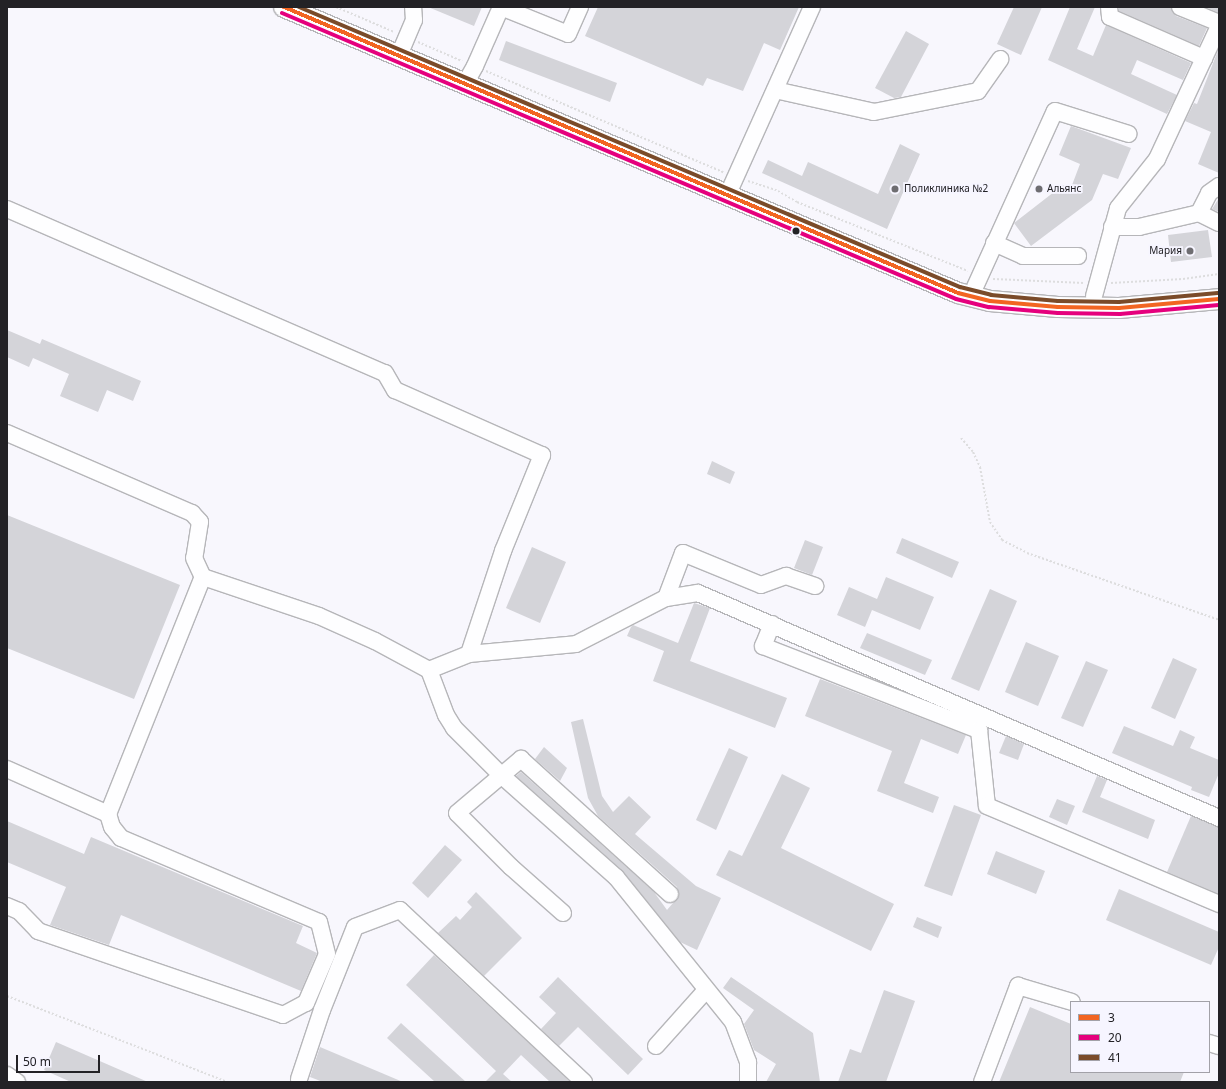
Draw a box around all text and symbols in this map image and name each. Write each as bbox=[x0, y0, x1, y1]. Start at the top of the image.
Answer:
marker: Поликлиника №2 bbox=[889, 183, 901, 195]
place label: Поликлиника №2 bbox=[904, 183, 988, 195]
place label: Альянс bbox=[1047, 183, 1081, 195]
marker: Альянс bbox=[1034, 184, 1044, 194]
unlabelled marker bbox=[791, 226, 801, 236]
place label: Мария bbox=[1149, 245, 1182, 257]
marker: Мария bbox=[1185, 246, 1195, 256]
legend bbox=[1070, 1001, 1210, 1073]
text: 3 bbox=[1108, 1009, 1115, 1026]
text: 20 bbox=[1108, 1029, 1122, 1046]
scale bar bbox=[18, 1047, 102, 1073]
text: 41 bbox=[1108, 1049, 1122, 1066]
text: 50 m bbox=[23, 1053, 51, 1070]

